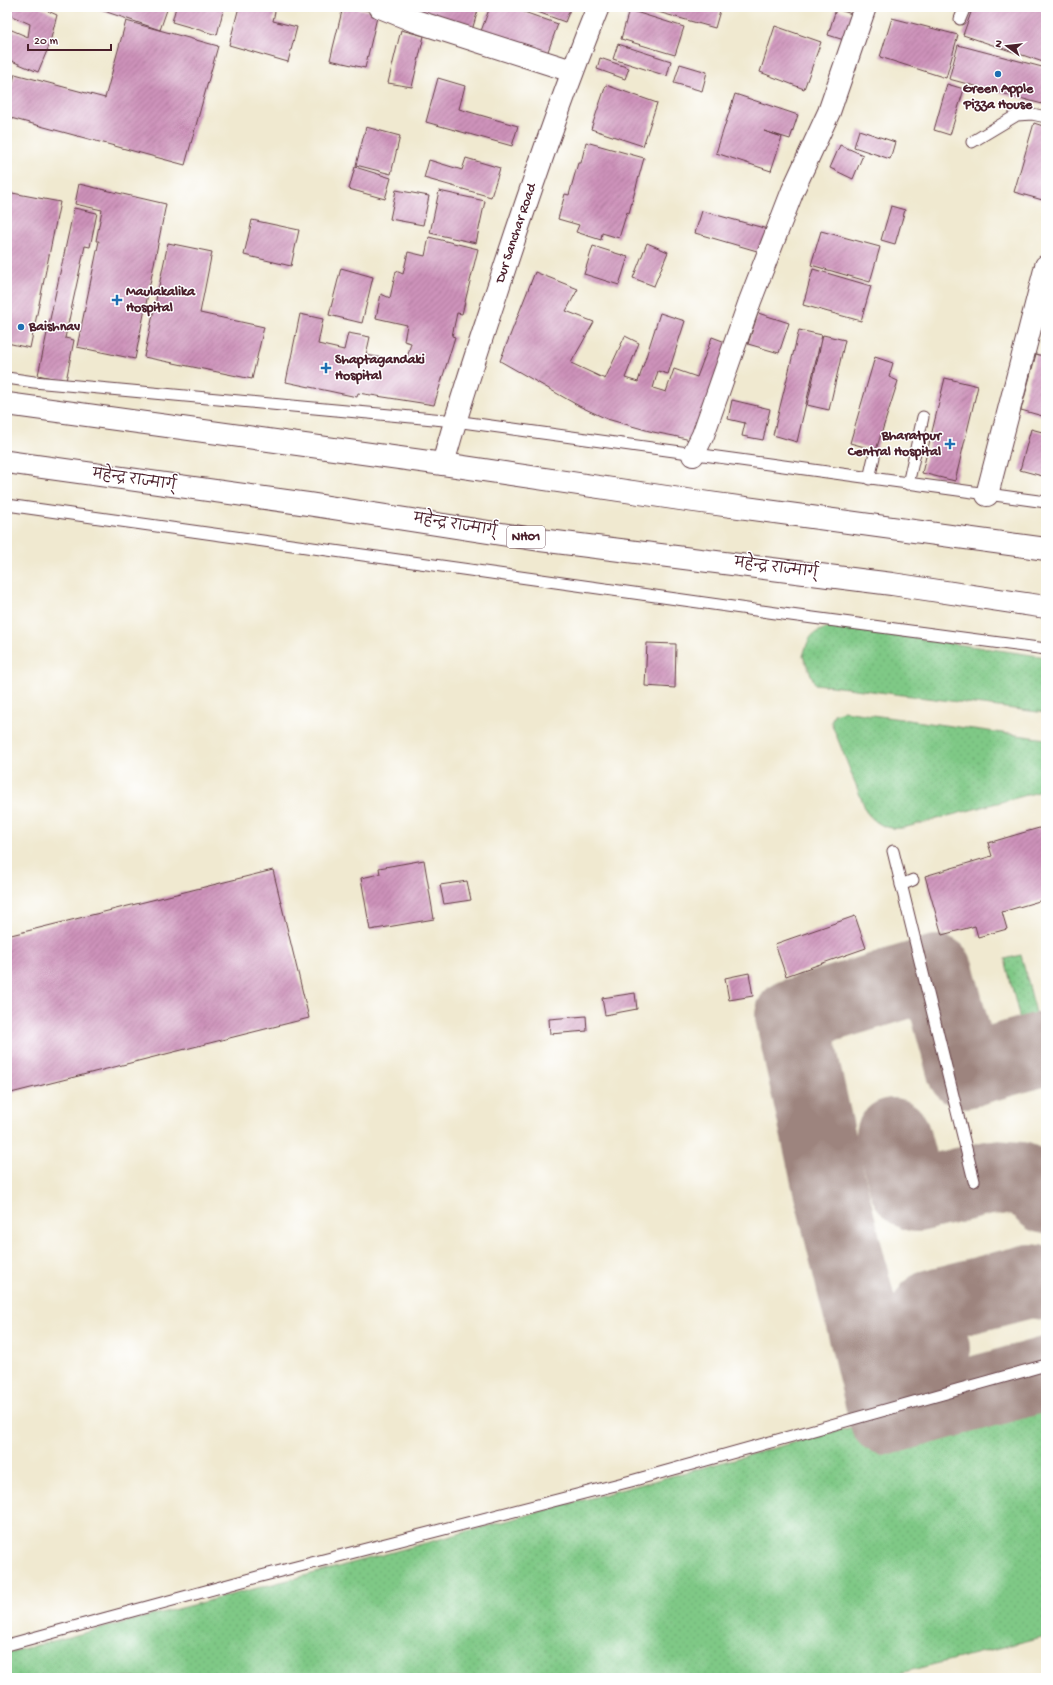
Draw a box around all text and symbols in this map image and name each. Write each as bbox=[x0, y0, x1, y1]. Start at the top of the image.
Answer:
scale bar bbox=[28, 26, 111, 52]
north arrow bbox=[987, 26, 1027, 66]
text: 20 m bbox=[34, 35, 59, 49]
text: N bbox=[993, 39, 1006, 49]
marker: Green Apple Pizza House bbox=[993, 69, 1003, 79]
place label: Green Apple Pizza House bbox=[963, 81, 1034, 114]
street label: Dur Sanchar Road bbox=[491, 180, 541, 286]
place label: Maulakalika Hospital bbox=[126, 284, 196, 317]
marker: Maulakalika Hospital bbox=[111, 294, 123, 306]
place label: Baishnav bbox=[28, 319, 81, 336]
marker: Baishnav bbox=[16, 322, 26, 332]
place label: Shaptagandaki Hospital bbox=[335, 352, 425, 385]
marker: Shaptagandaki Hospital bbox=[320, 362, 332, 374]
place label: Bharatpur Central Hospital bbox=[847, 428, 943, 461]
marker: Bharatpur Central Hospital bbox=[944, 438, 956, 450]
street label: महेन्द्र राज्मार्ग् bbox=[90, 460, 179, 495]
street label: महेन्द्र राज्मार्ग् bbox=[411, 504, 500, 541]
road number: NH01 bbox=[507, 526, 545, 548]
street label: महेन्द्र राज्मार्ग् bbox=[732, 548, 821, 583]

